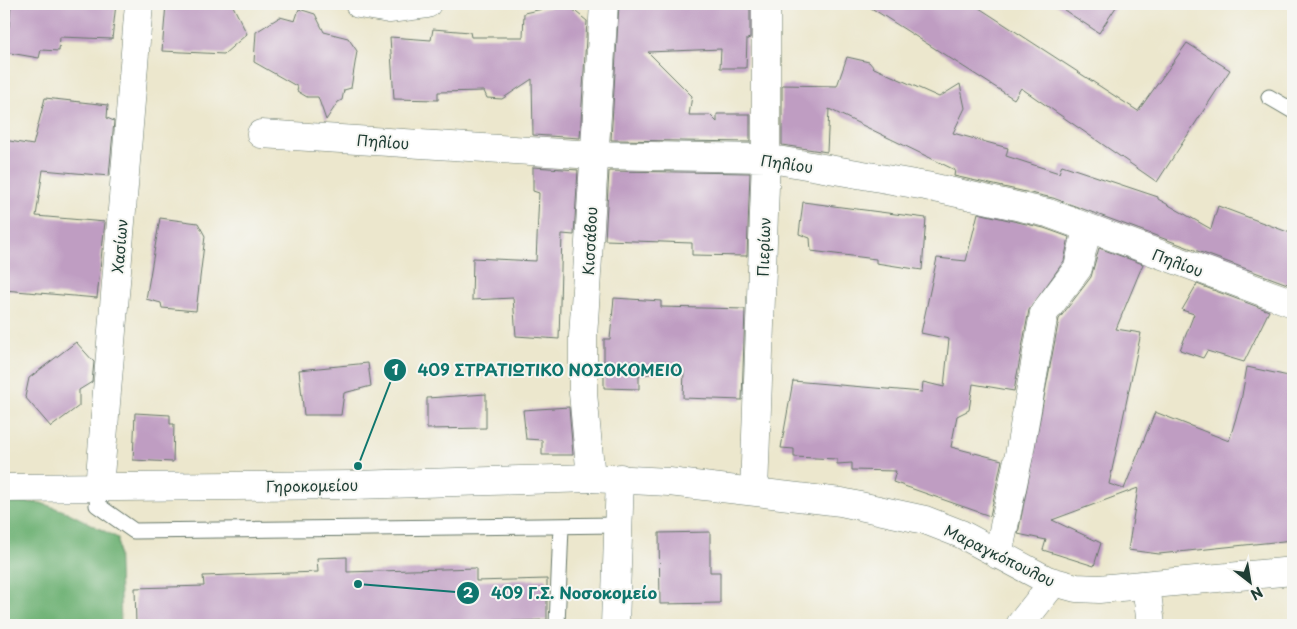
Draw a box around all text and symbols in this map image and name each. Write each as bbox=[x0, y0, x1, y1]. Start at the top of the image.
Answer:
street label: Πηλίου bbox=[356, 128, 410, 154]
street label: Πηλίου bbox=[759, 148, 815, 178]
street label: Κισσάβου bbox=[576, 206, 602, 276]
street label: Πιερίων bbox=[750, 217, 776, 277]
street label: Χασίων bbox=[105, 218, 133, 274]
street label: Πηλίου bbox=[1149, 242, 1207, 282]
callout: 409 ΣΤΡΑΤΙΩΤΙΚΟ ΝΟΣΟΚΟΜΕΙΟ bbox=[382, 355, 693, 386]
text: 1 bbox=[391, 357, 399, 380]
text: 409 ΣΤΡΑΤΙΩΤΙΚΟ ΝΟΣΟΚΟΜΕΙΟ bbox=[418, 357, 682, 381]
street label: Γηροκομείου bbox=[266, 473, 358, 497]
street label: Μαραγκόπουλου bbox=[941, 518, 1059, 592]
north arrow bbox=[1224, 556, 1274, 606]
callout: 409 Γ.Σ. Νοσοκομείο bbox=[455, 578, 667, 609]
text: 2 bbox=[463, 580, 474, 603]
text: 409 Γ.Σ. Νοσοκομείο bbox=[491, 580, 657, 604]
text: N bbox=[1247, 582, 1267, 605]

